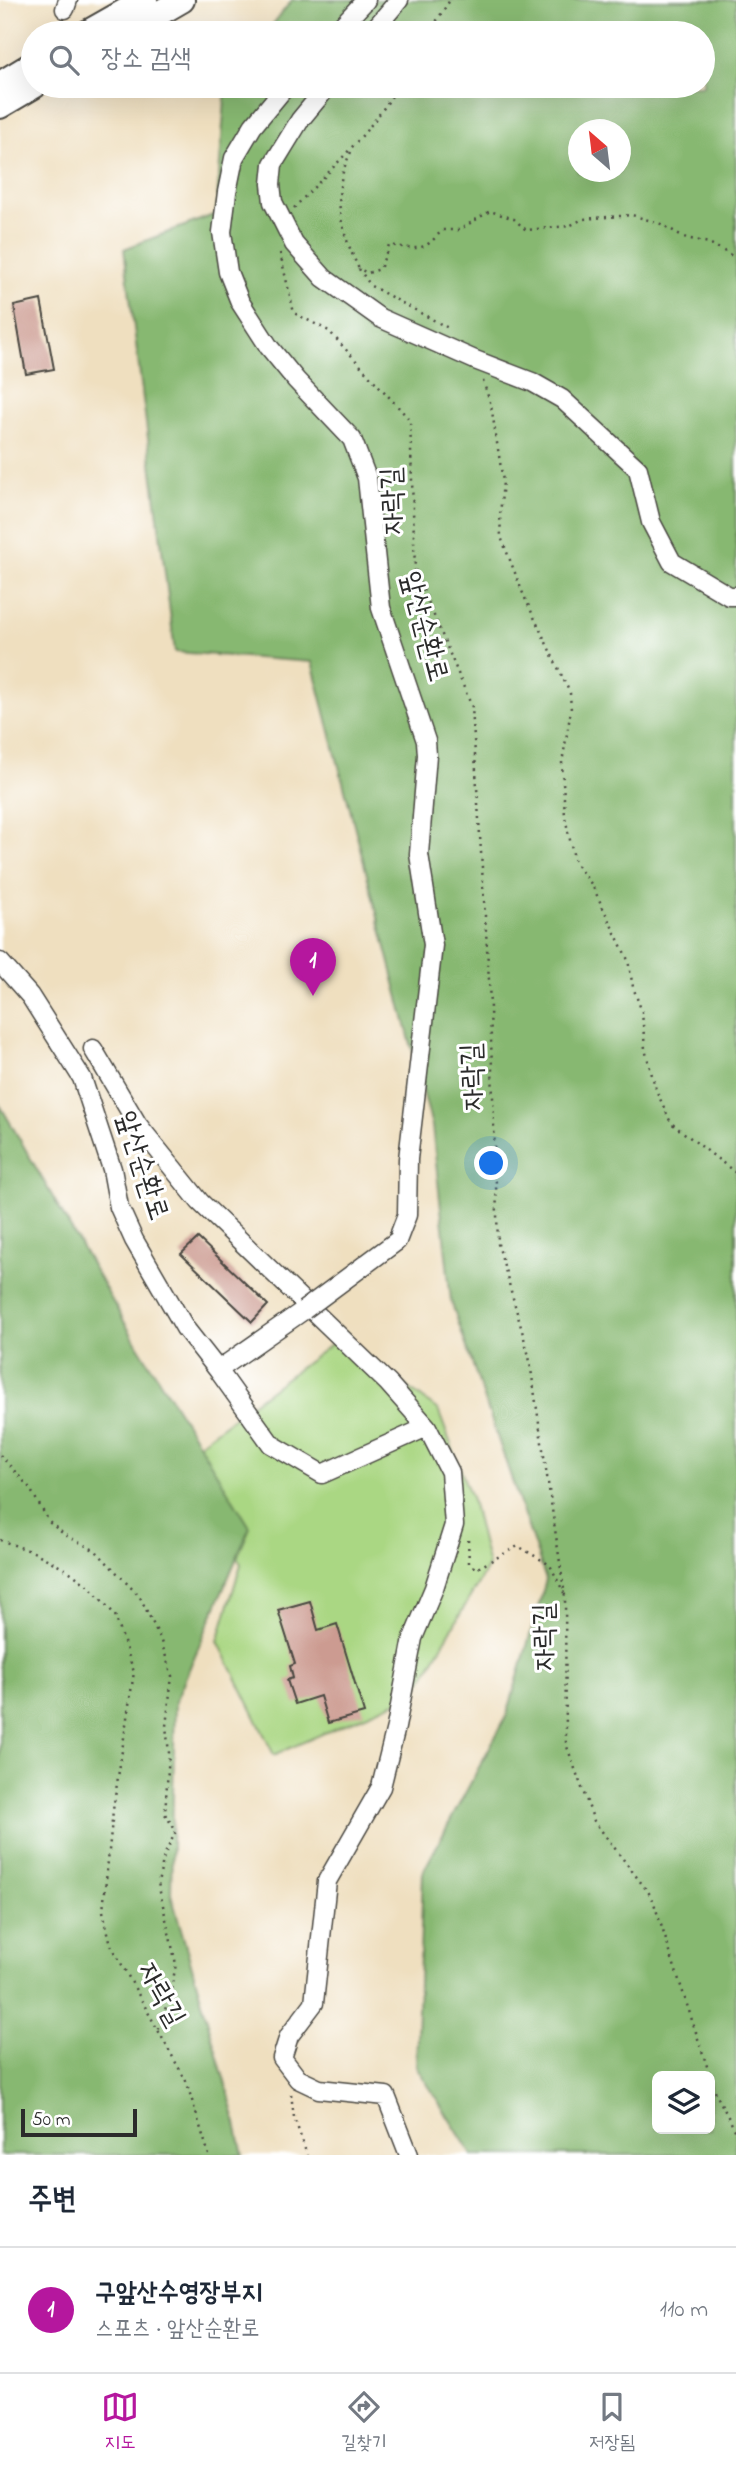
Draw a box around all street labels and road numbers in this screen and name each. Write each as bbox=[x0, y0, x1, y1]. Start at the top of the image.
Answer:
street label: 자락길 bbox=[372, 467, 416, 535]
street label: 앞산순환로 bbox=[389, 567, 457, 687]
street label: 자락길 bbox=[452, 1043, 496, 1111]
street label: 앞산순환로 bbox=[104, 1106, 178, 1226]
street label: 자락길 bbox=[525, 1603, 567, 1671]
street label: 자락길 bbox=[126, 1956, 194, 2034]

